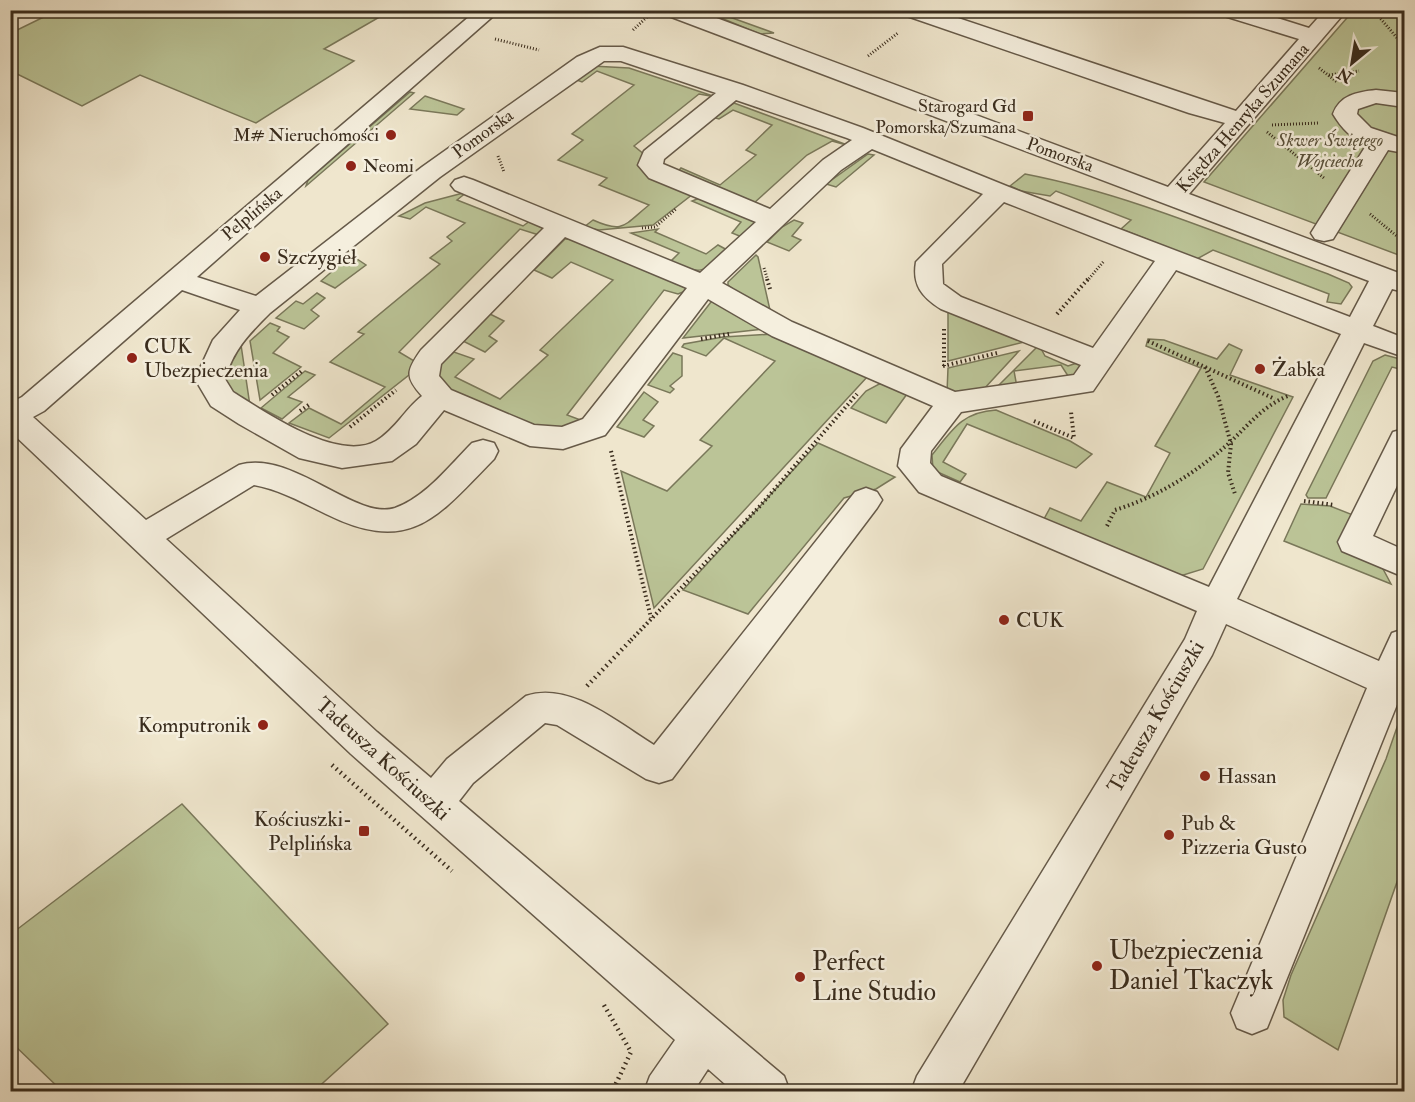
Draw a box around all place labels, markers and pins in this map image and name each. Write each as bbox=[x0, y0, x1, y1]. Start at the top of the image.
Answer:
place label: Starogard Gd Pomorska/Szumana bbox=[875, 95, 1017, 139]
marker: Starogard Gd Pomorska/Szumana bbox=[1021, 109, 1035, 123]
place label: M# Nieruchomości bbox=[233, 124, 379, 147]
marker: M# Nieruchomości bbox=[384, 128, 398, 142]
place label: Neomi bbox=[363, 155, 414, 178]
marker: Neomi bbox=[344, 159, 358, 173]
place label: Szczygieł bbox=[277, 244, 357, 271]
marker: Szczygieł bbox=[258, 250, 272, 264]
place label: CUK Ubezpieczenia bbox=[144, 333, 268, 384]
marker: CUK Ubezpieczenia bbox=[125, 351, 139, 365]
place label: Żabka bbox=[1272, 356, 1325, 383]
marker: Żabka bbox=[1253, 362, 1267, 376]
place label: CUK bbox=[1016, 607, 1064, 634]
marker: CUK bbox=[997, 613, 1011, 627]
place label: Komputronik bbox=[138, 712, 251, 739]
marker: Komputronik bbox=[256, 718, 270, 732]
place label: Hassan bbox=[1217, 763, 1277, 790]
marker: Hassan bbox=[1198, 769, 1212, 783]
place label: Kościuszki- Pelplińska bbox=[254, 806, 352, 857]
place label: Pub & Pizzeria Gusto bbox=[1181, 810, 1307, 861]
marker: Kościuszki- Pelplińska bbox=[357, 824, 371, 838]
marker: Pub & Pizzeria Gusto bbox=[1162, 828, 1176, 842]
place label: Ubezpieczenia Daniel Tkaczyk bbox=[1109, 935, 1274, 997]
place label: Perfect Line Studio bbox=[812, 946, 936, 1008]
marker: Ubezpieczenia Daniel Tkaczyk bbox=[1090, 959, 1104, 973]
marker: Perfect Line Studio bbox=[793, 970, 807, 984]

